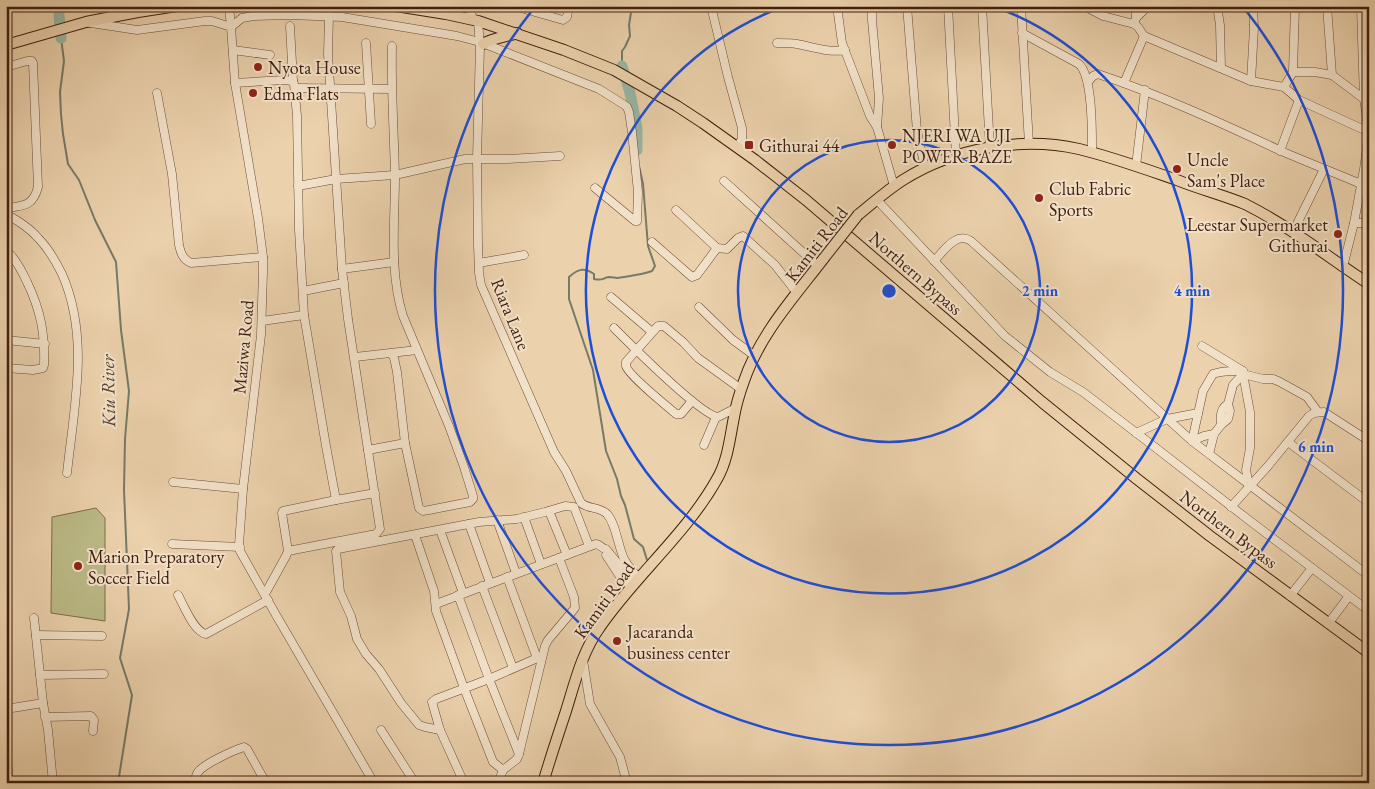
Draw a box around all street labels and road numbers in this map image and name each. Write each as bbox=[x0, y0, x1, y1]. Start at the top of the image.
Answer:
street label: Kamiti Road bbox=[779, 201, 853, 286]
street label: Northern Bypass bbox=[864, 226, 968, 320]
street label: Riara Lane bbox=[486, 275, 536, 353]
street label: Maziwa Road bbox=[227, 298, 259, 395]
street label: Northern Bypass bbox=[1176, 485, 1283, 573]
street label: Kamiti Road bbox=[568, 556, 640, 643]

